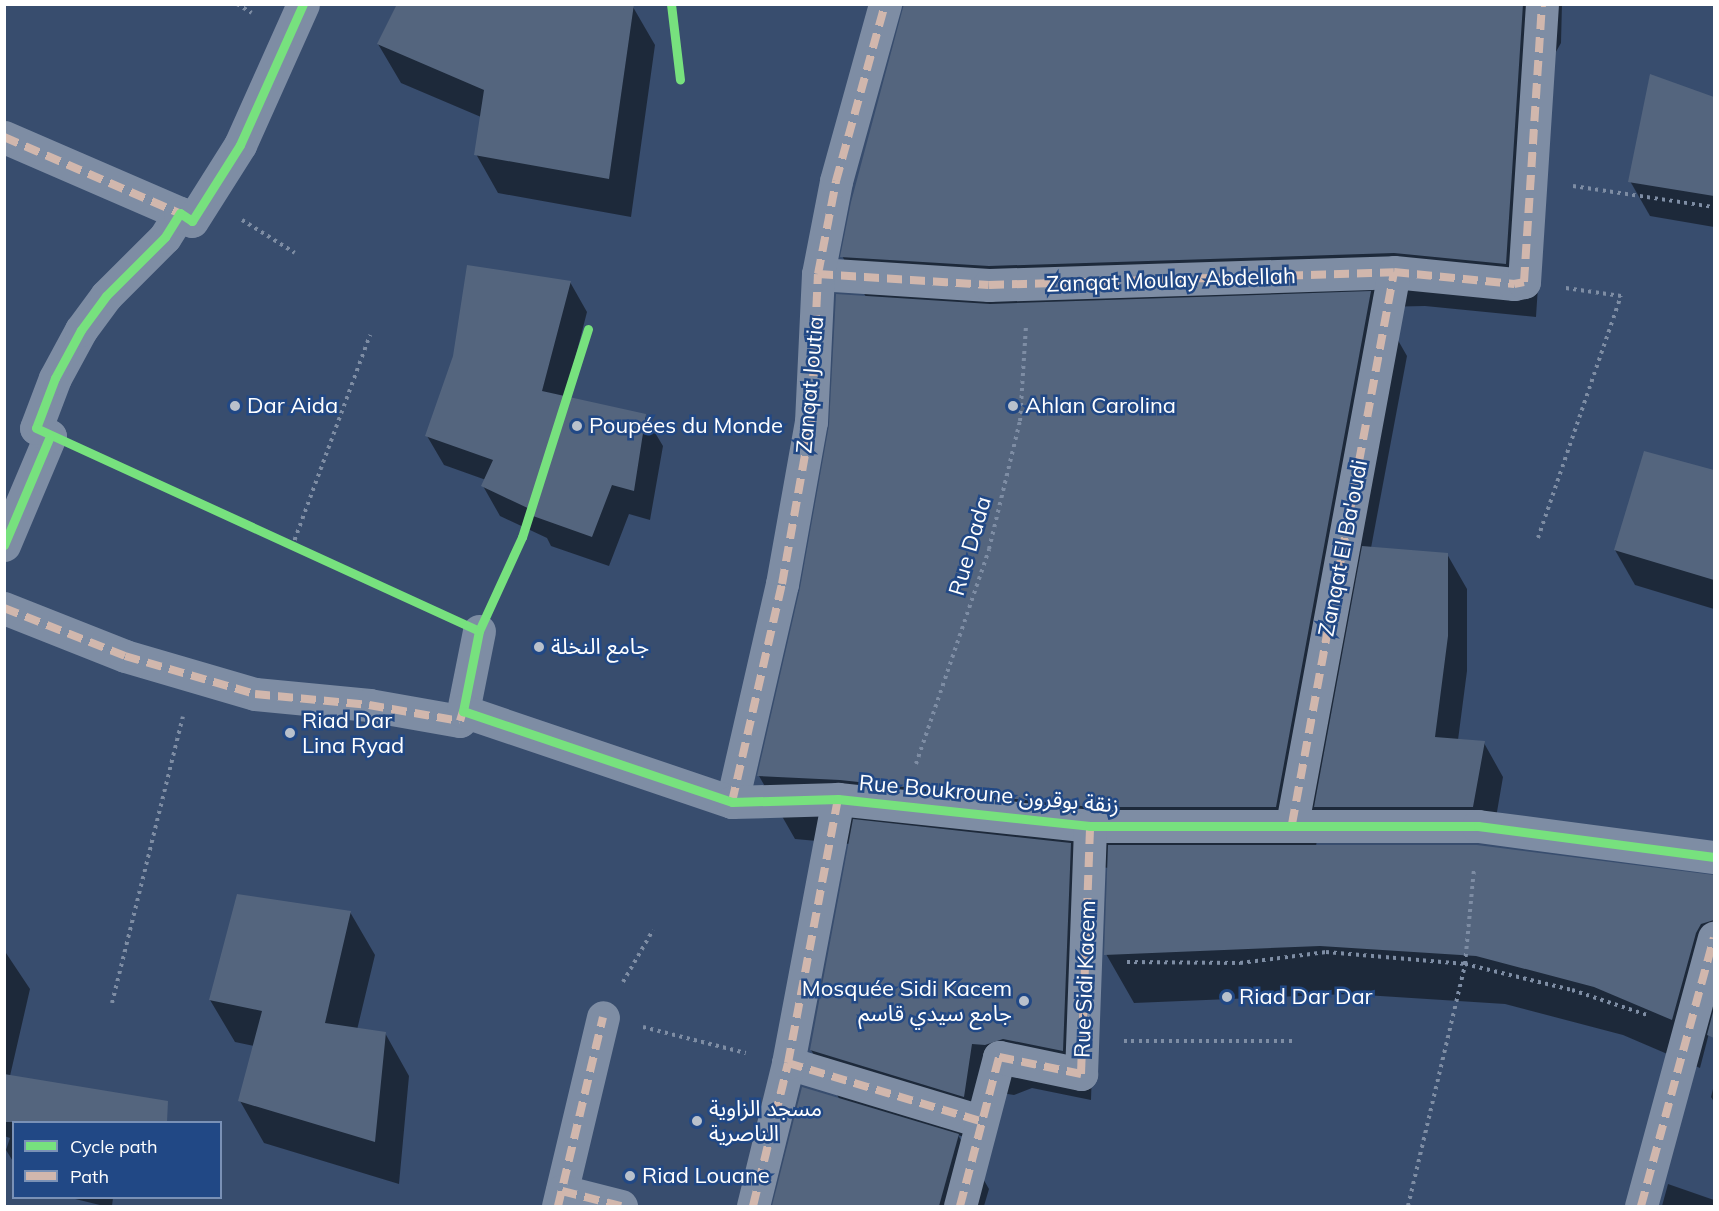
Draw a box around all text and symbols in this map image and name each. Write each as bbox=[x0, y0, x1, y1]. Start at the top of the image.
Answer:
street label: Zanqat Moulay Abdellah bbox=[1046, 262, 1296, 298]
street label: Zanqat Joutia bbox=[791, 315, 829, 455]
place label: Dar Aida bbox=[247, 393, 338, 419]
place label: Ahlan Carolina bbox=[1025, 393, 1176, 419]
marker: Dar Aida bbox=[228, 399, 242, 413]
marker: Ahlan Carolina bbox=[1006, 399, 1020, 413]
place label: Poupées du Monde bbox=[589, 413, 783, 439]
marker: Poupées du Monde bbox=[570, 419, 584, 433]
street label: Zanqat El Ba'oudi bbox=[1313, 457, 1373, 639]
street label: Rue Dada bbox=[943, 493, 997, 599]
place label: جامع النخلة bbox=[551, 634, 649, 660]
marker: جامع النخلة bbox=[532, 640, 546, 654]
place label: Riad Dar Lina Ryad bbox=[302, 707, 404, 758]
marker: Riad Dar Lina Ryad bbox=[283, 726, 297, 740]
street label: Rue Boukroune زنقة بوقرون bbox=[858, 769, 1120, 819]
street label: Rue Sidi Kacem bbox=[1069, 900, 1101, 1058]
place label: Mosquée Sidi Kacem جامع سيدي قاسم bbox=[802, 975, 1012, 1026]
place label: Riad Dar Dar bbox=[1239, 984, 1373, 1010]
marker: Riad Dar Dar bbox=[1220, 990, 1234, 1004]
marker: Mosquée Sidi Kacem جامع سيدي قاسم bbox=[1017, 994, 1031, 1008]
place label: مسجد الزاوية الناصرية bbox=[709, 1095, 822, 1146]
marker: مسجد الزاوية الناصرية bbox=[690, 1114, 704, 1128]
legend bbox=[12, 1121, 222, 1199]
text: Cycle path bbox=[70, 1135, 157, 1158]
place label: Riad Louane bbox=[642, 1163, 770, 1189]
text: Path bbox=[70, 1165, 109, 1188]
marker: Riad Louane bbox=[623, 1169, 637, 1183]

